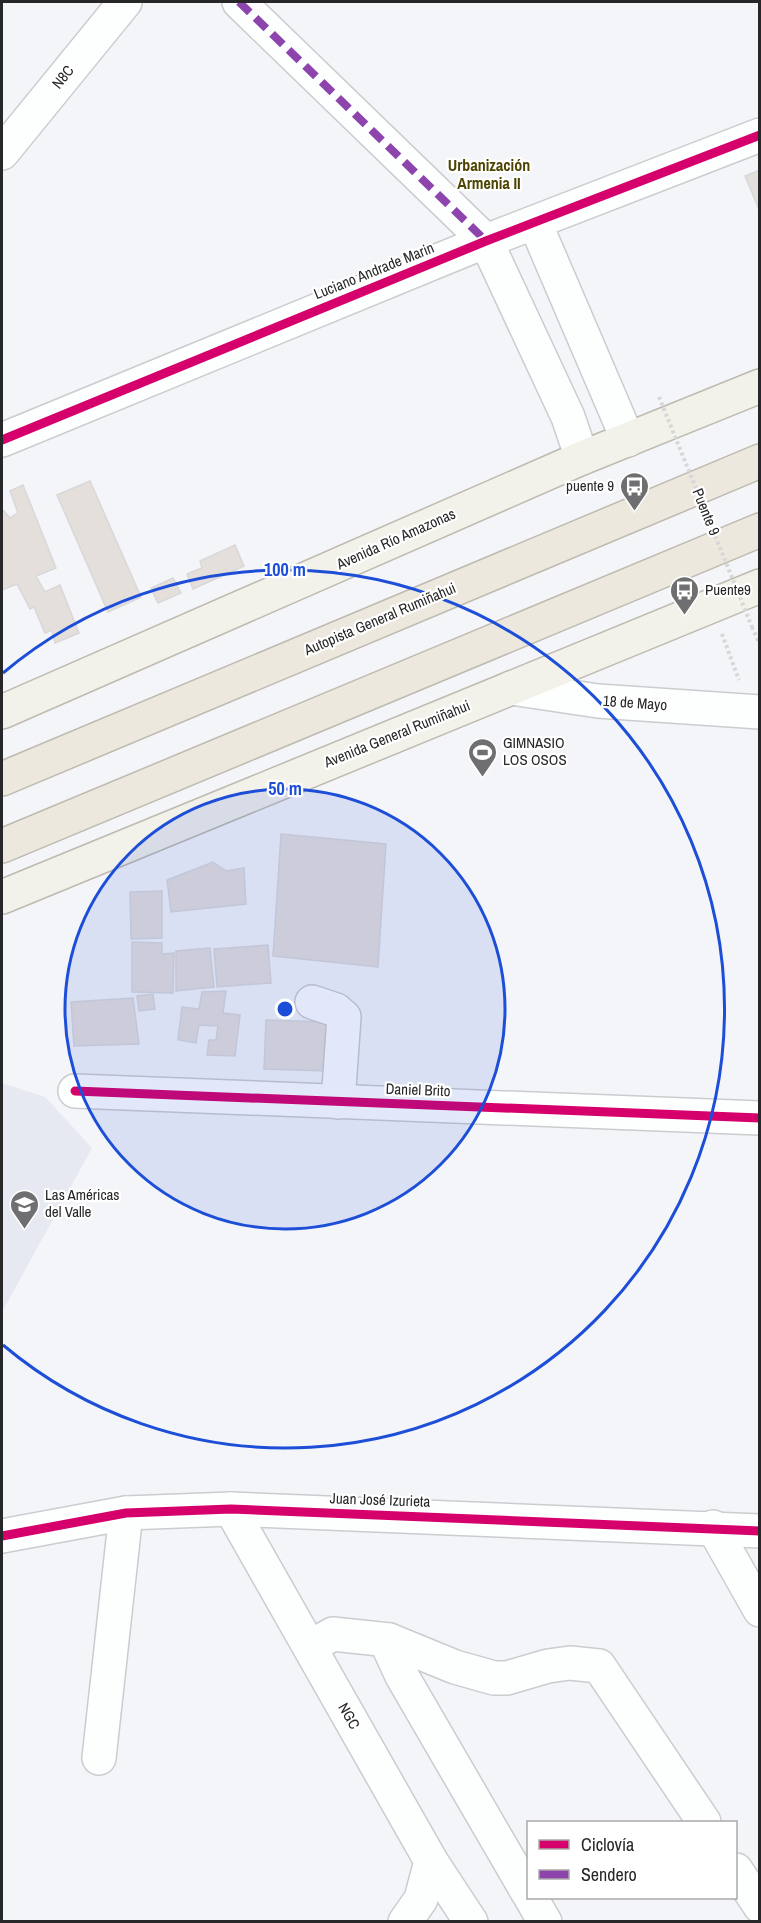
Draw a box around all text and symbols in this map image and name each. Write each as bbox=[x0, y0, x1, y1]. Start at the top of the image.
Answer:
street label: N8C bbox=[47, 60, 79, 93]
district label: Urbanización Armenia II bbox=[448, 154, 530, 194]
street label: Luciano Andrade Marin bbox=[311, 237, 437, 304]
bus stop icon: puente 9 bbox=[619, 470, 651, 512]
place label: puente 9 bbox=[566, 475, 614, 496]
street label: Puente 9 bbox=[688, 485, 725, 539]
street label: Avenida Río Amazonas bbox=[332, 503, 459, 575]
text: 100 m bbox=[264, 557, 306, 582]
bus stop icon: Puente9 bbox=[668, 574, 700, 616]
street label: Autopista General Rumiñahui bbox=[300, 577, 459, 660]
place label: Puente9 bbox=[705, 579, 751, 600]
street label: 18 de Mayo bbox=[602, 690, 668, 715]
street label: Avenida General Rumiñahui bbox=[320, 695, 473, 773]
place label: GIMNASIO LOS OSOS bbox=[503, 732, 567, 770]
sports icon: GIMNASIO LOS OSOS bbox=[466, 736, 498, 778]
text: 50 m bbox=[268, 776, 302, 801]
centre of rings bbox=[275, 999, 295, 1019]
street label: Daniel Brito bbox=[385, 1078, 451, 1101]
place label: Las Américas del Valle bbox=[45, 1184, 120, 1222]
school or university icon: Las Américas del Valle bbox=[8, 1188, 40, 1230]
street label: Juan José Izurieta bbox=[329, 1487, 431, 1512]
street label: NGC bbox=[334, 1699, 365, 1733]
legend bbox=[527, 1821, 737, 1899]
text: Ciclovía bbox=[581, 1832, 634, 1857]
text: Sendero bbox=[581, 1862, 637, 1887]

